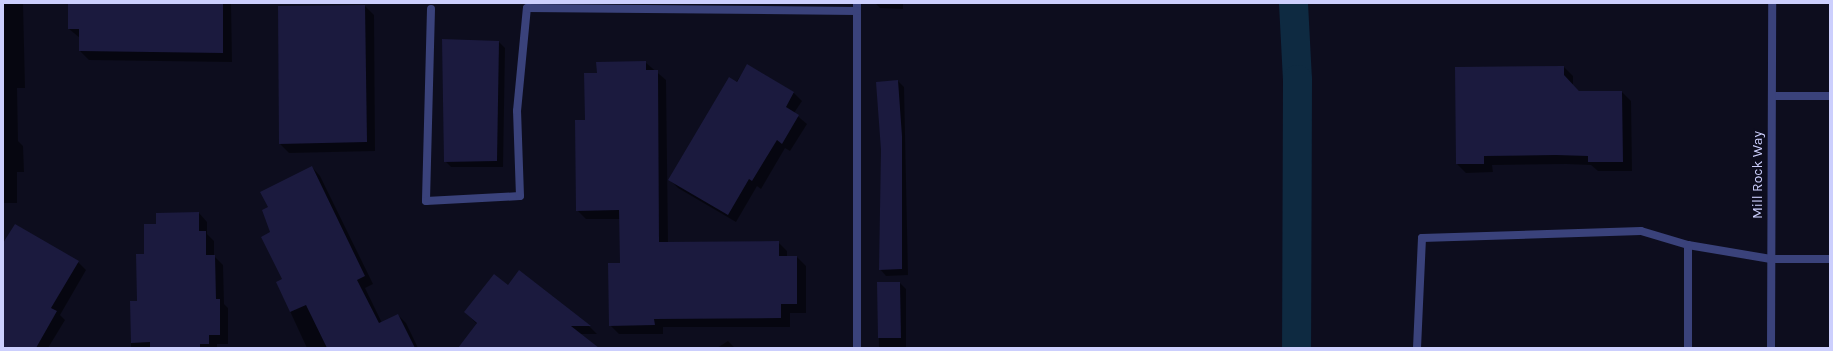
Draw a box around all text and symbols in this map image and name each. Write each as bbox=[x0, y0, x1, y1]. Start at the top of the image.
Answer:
street label: Mill Rock Way bbox=[1750, 131, 1766, 219]

